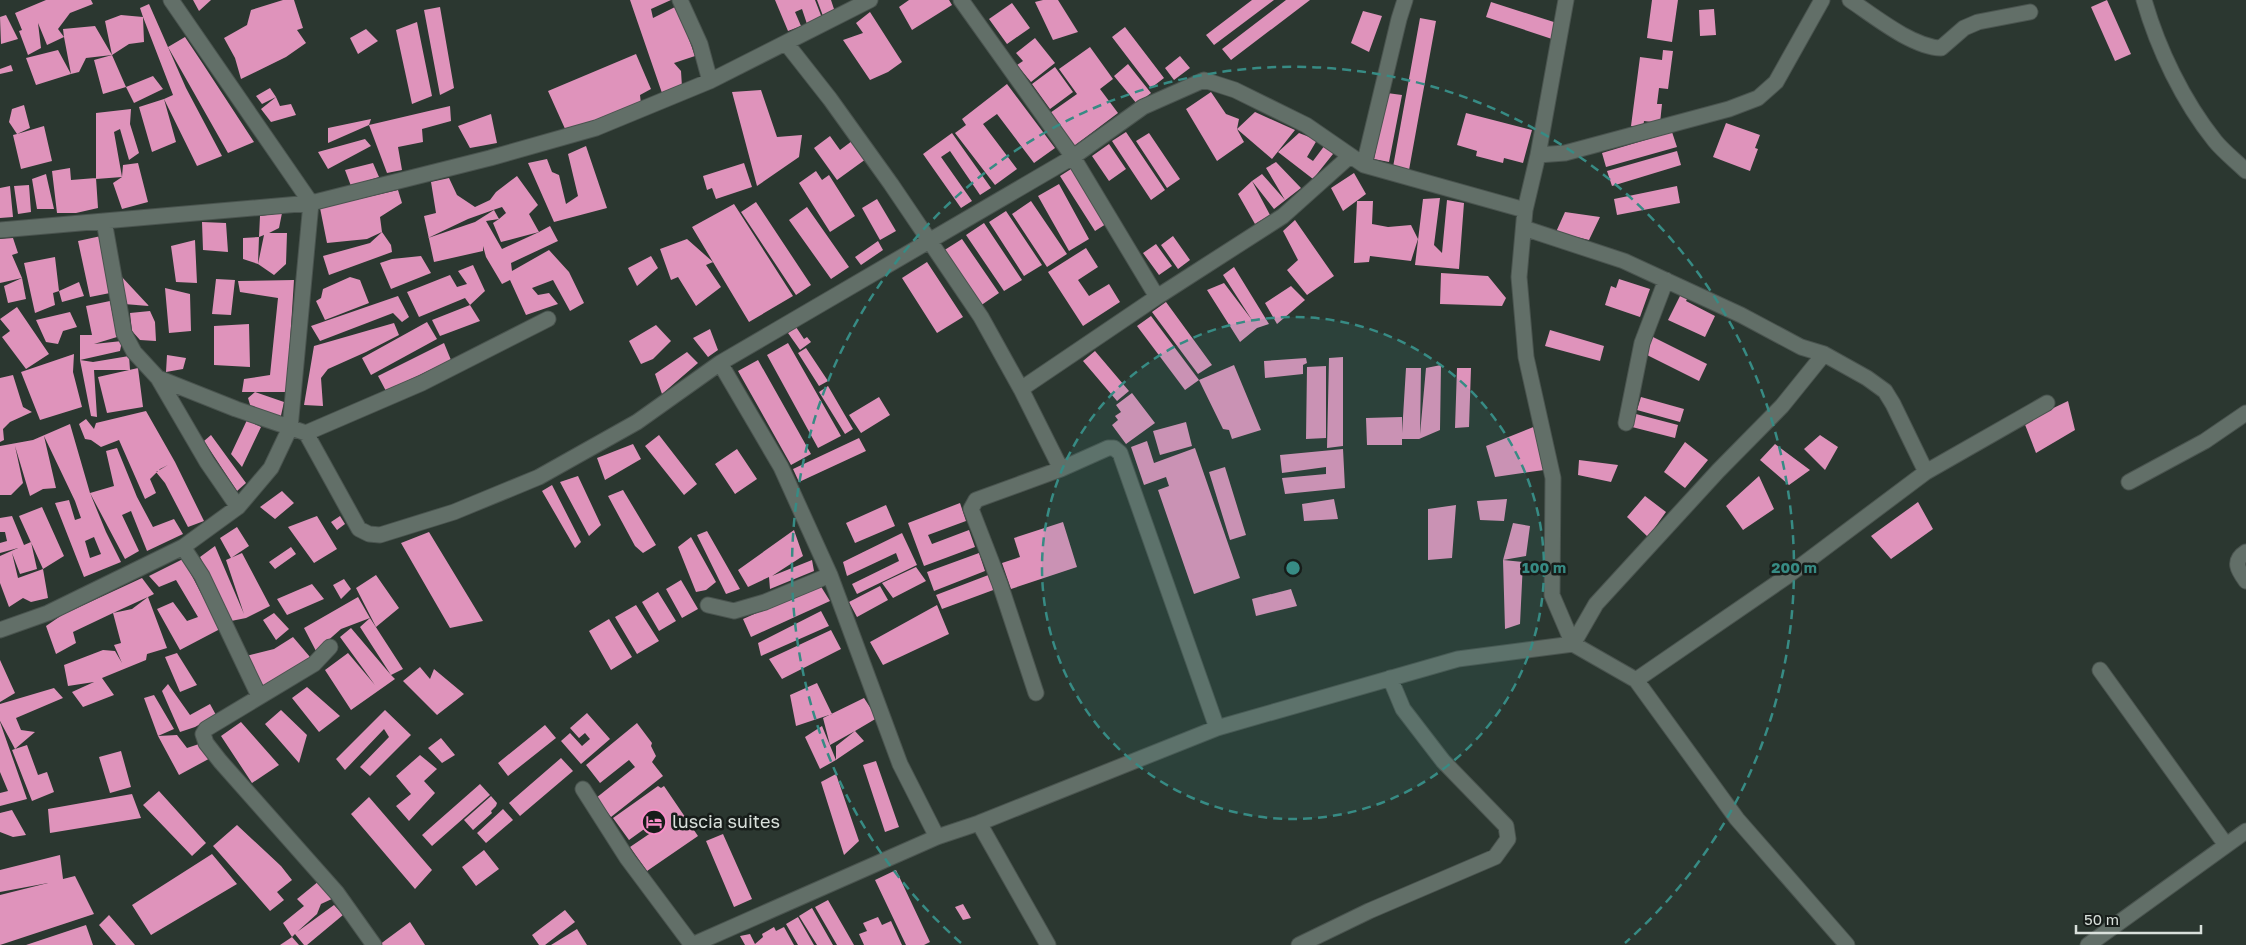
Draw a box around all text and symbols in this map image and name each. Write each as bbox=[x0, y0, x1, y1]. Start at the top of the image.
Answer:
text: 100 m bbox=[1522, 558, 1566, 576]
text: 200 m bbox=[1771, 558, 1817, 576]
centre of rings bbox=[1284, 559, 1302, 577]
hotel icon: luscia suites bbox=[641, 809, 667, 835]
place label: luscia suites bbox=[672, 810, 780, 832]
scale bar bbox=[2076, 902, 2201, 934]
text: 50 m bbox=[2084, 910, 2119, 928]

